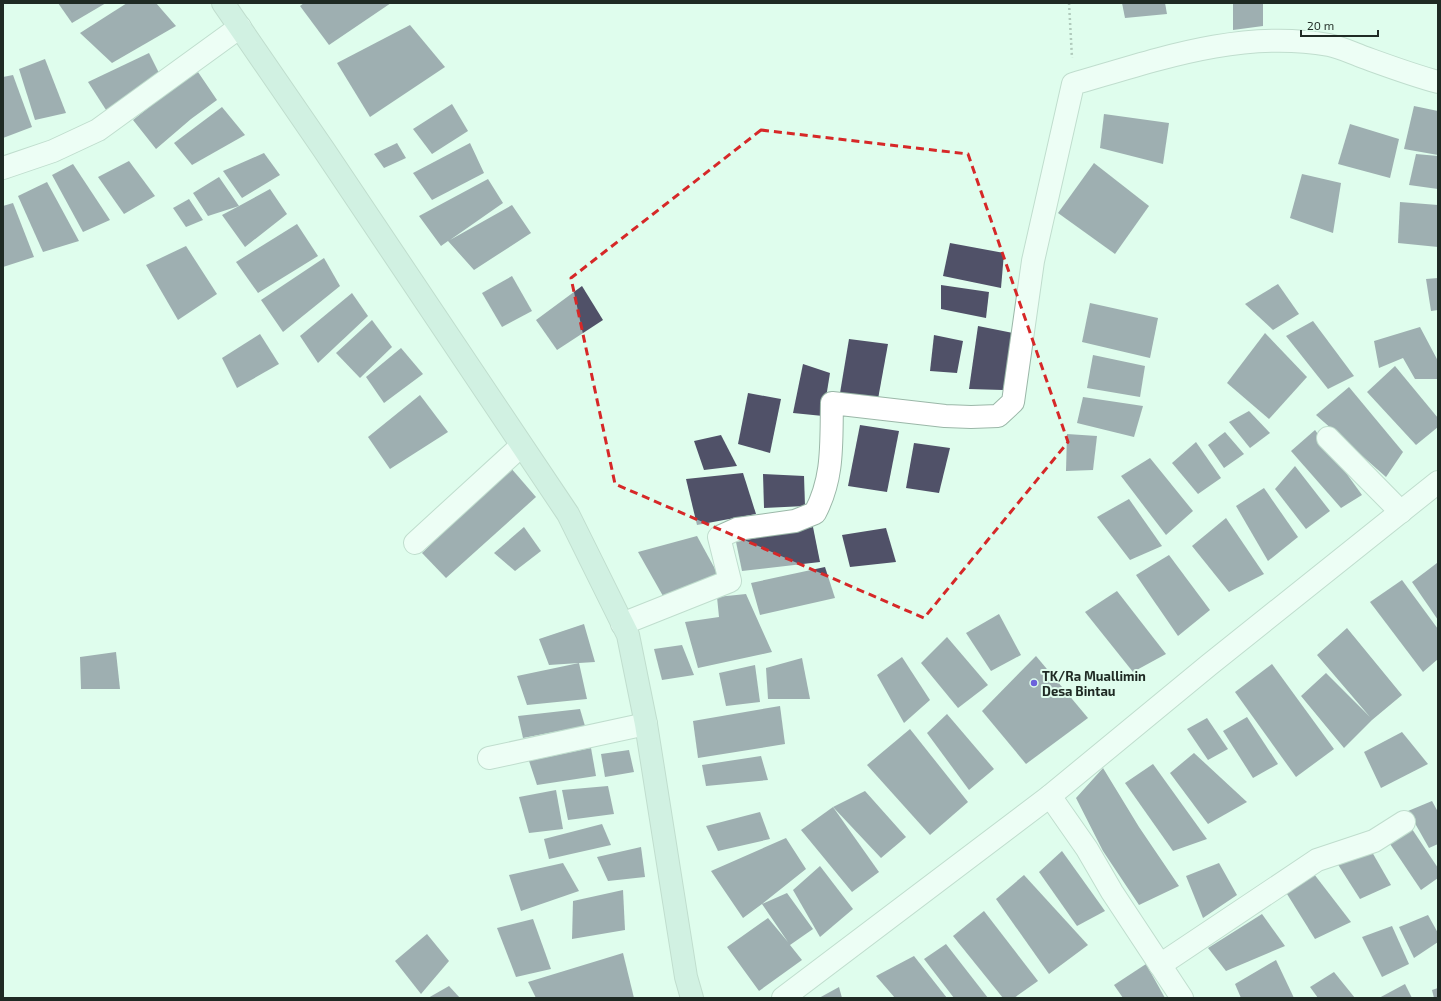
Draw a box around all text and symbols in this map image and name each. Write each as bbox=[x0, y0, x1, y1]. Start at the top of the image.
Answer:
scale bar bbox=[1301, 12, 1378, 38]
text: 20 m bbox=[1307, 18, 1334, 32]
place label: TK/Ra Muallimin Desa Bintau bbox=[1042, 668, 1146, 699]
marker: TK/Ra Muallimin Desa Bintau bbox=[1029, 678, 1039, 688]

